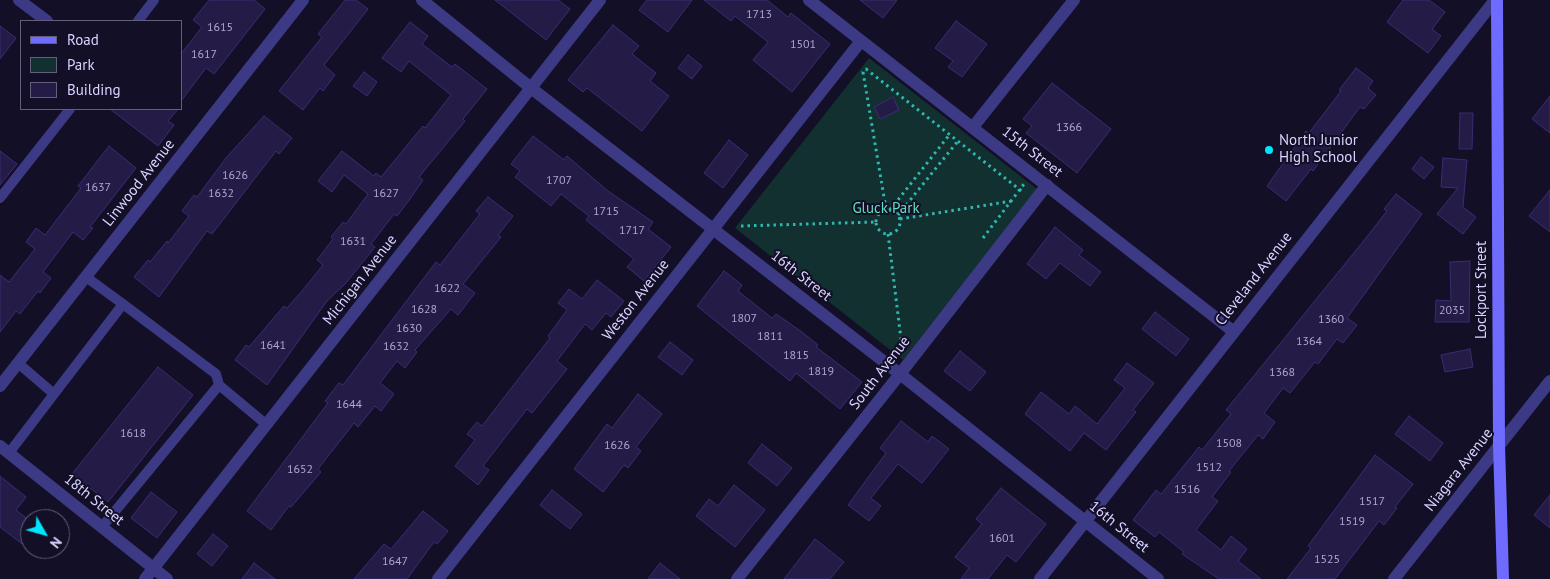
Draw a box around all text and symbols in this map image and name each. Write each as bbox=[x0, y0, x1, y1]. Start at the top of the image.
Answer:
house number: 1713 bbox=[746, 8, 772, 22]
legend bbox=[20, 20, 182, 110]
house number: 1615 bbox=[207, 21, 233, 35]
text: Road bbox=[67, 30, 99, 49]
house number: 1501 bbox=[790, 38, 816, 52]
house number: 1617 bbox=[191, 48, 217, 62]
text: Park bbox=[67, 55, 95, 74]
text: Building bbox=[67, 80, 121, 99]
house number: 1366 bbox=[1056, 121, 1082, 135]
street label: 15th Street bbox=[998, 123, 1066, 181]
place label: North Junior High School bbox=[1279, 132, 1358, 167]
street label: Linwood Avenue bbox=[99, 136, 179, 230]
marker: North Junior High School bbox=[1263, 144, 1275, 156]
house number: 1626 bbox=[222, 169, 248, 183]
house number: 1707 bbox=[546, 174, 572, 188]
house number: 1637 bbox=[85, 181, 111, 195]
house number: 1632 bbox=[208, 187, 234, 201]
house number: 1627 bbox=[373, 187, 399, 201]
park label: Gluck Park bbox=[852, 200, 920, 218]
house number: 1715 bbox=[593, 205, 619, 219]
house number: 1717 bbox=[619, 224, 645, 238]
street label: Cleveland Avenue bbox=[1212, 229, 1296, 329]
street label: Michigan Avenue bbox=[319, 231, 401, 329]
house number: 1631 bbox=[340, 235, 366, 249]
street label: Lockport Street bbox=[1473, 241, 1491, 339]
street label: 16th Street bbox=[767, 247, 835, 305]
street label: Weston Avenue bbox=[599, 256, 673, 344]
house number: 1622 bbox=[434, 282, 460, 296]
house number: 1628 bbox=[411, 303, 437, 317]
house number: 2035 bbox=[1439, 304, 1465, 318]
house number: 1807 bbox=[731, 312, 757, 326]
house number: 1360 bbox=[1318, 313, 1344, 327]
house number: 1630 bbox=[396, 322, 422, 336]
house number: 1811 bbox=[757, 330, 783, 344]
street label: South Avenue bbox=[846, 333, 914, 413]
house number: 1364 bbox=[1296, 335, 1322, 349]
house number: 1641 bbox=[260, 339, 286, 353]
house number: 1632 bbox=[383, 340, 409, 354]
house number: 1815 bbox=[783, 349, 809, 363]
house number: 1819 bbox=[808, 365, 834, 379]
house number: 1368 bbox=[1269, 366, 1295, 380]
house number: 1644 bbox=[336, 398, 362, 412]
street label: Niagara Avenue bbox=[1421, 425, 1497, 515]
house number: 1618 bbox=[120, 427, 146, 441]
house number: 1508 bbox=[1216, 437, 1242, 451]
house number: 1626 bbox=[604, 439, 630, 453]
house number: 1512 bbox=[1196, 461, 1222, 475]
house number: 1652 bbox=[287, 463, 313, 477]
street label: 18th Street bbox=[60, 470, 128, 530]
house number: 1516 bbox=[1174, 483, 1200, 497]
house number: 1517 bbox=[1359, 495, 1385, 509]
street label: 16th Street bbox=[1085, 497, 1153, 557]
north arrow bbox=[20, 509, 70, 559]
house number: 1519 bbox=[1339, 515, 1365, 529]
house number: 1601 bbox=[989, 532, 1015, 546]
text: N bbox=[46, 533, 66, 552]
house number: 1525 bbox=[1314, 553, 1340, 567]
house number: 1647 bbox=[382, 555, 408, 569]

